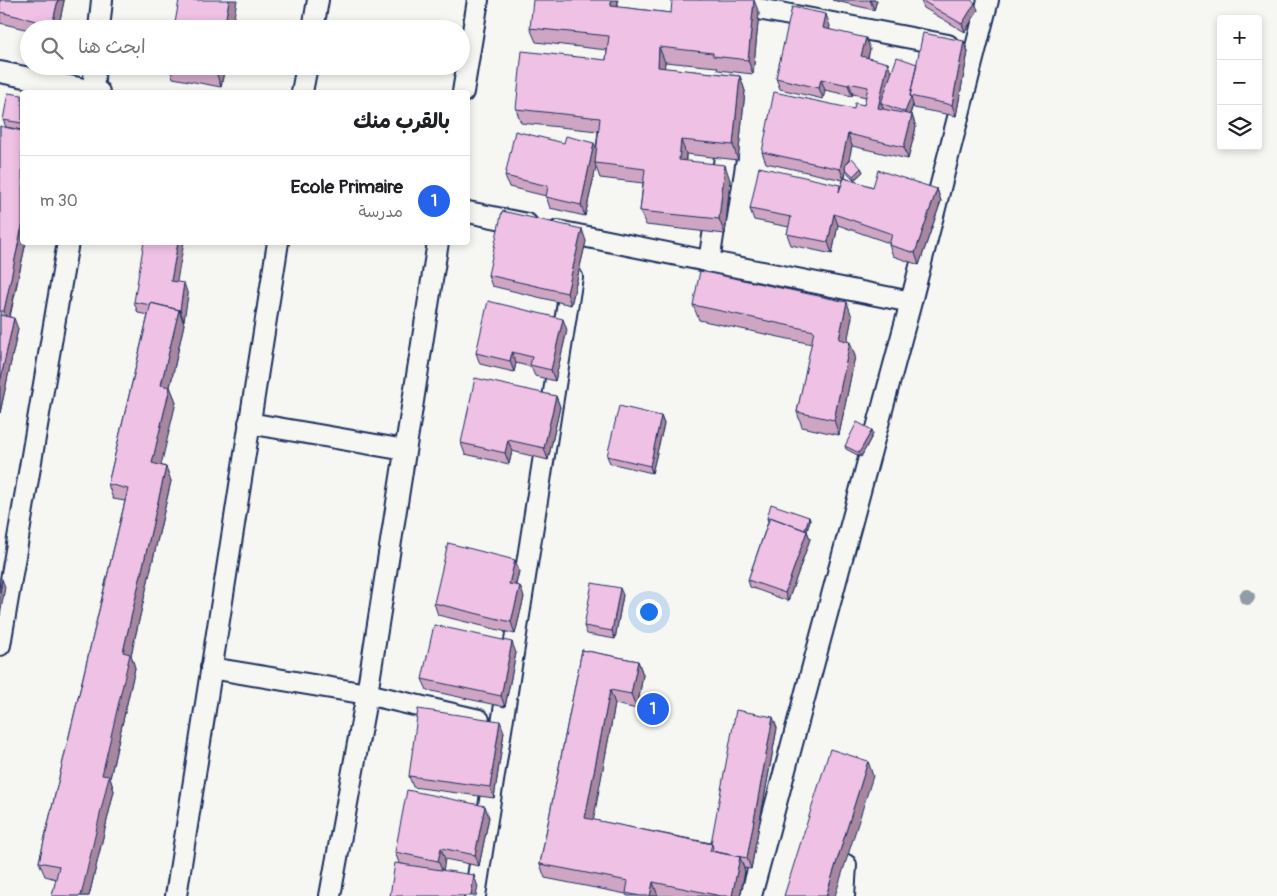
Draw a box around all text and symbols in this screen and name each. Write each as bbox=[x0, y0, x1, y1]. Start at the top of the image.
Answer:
map controls bbox=[1217, 15, 1262, 150]
button: + bbox=[1217, 15, 1262, 60]
search box bbox=[20, 20, 470, 75]
icon: search bbox=[38, 34, 66, 62]
text: ابحث هنا bbox=[78, 35, 146, 59]
button: − bbox=[1217, 60, 1262, 105]
button: layers bbox=[1217, 105, 1262, 150]
text: بالقرب منك bbox=[353, 108, 450, 135]
text: Ecole Primaire bbox=[291, 175, 403, 199]
text: 30 m bbox=[40, 191, 78, 211]
text: 1 bbox=[431, 191, 437, 211]
text: مدرسة bbox=[358, 202, 403, 222]
your location bbox=[636, 599, 662, 625]
pin: 1 bbox=[637, 690, 669, 728]

